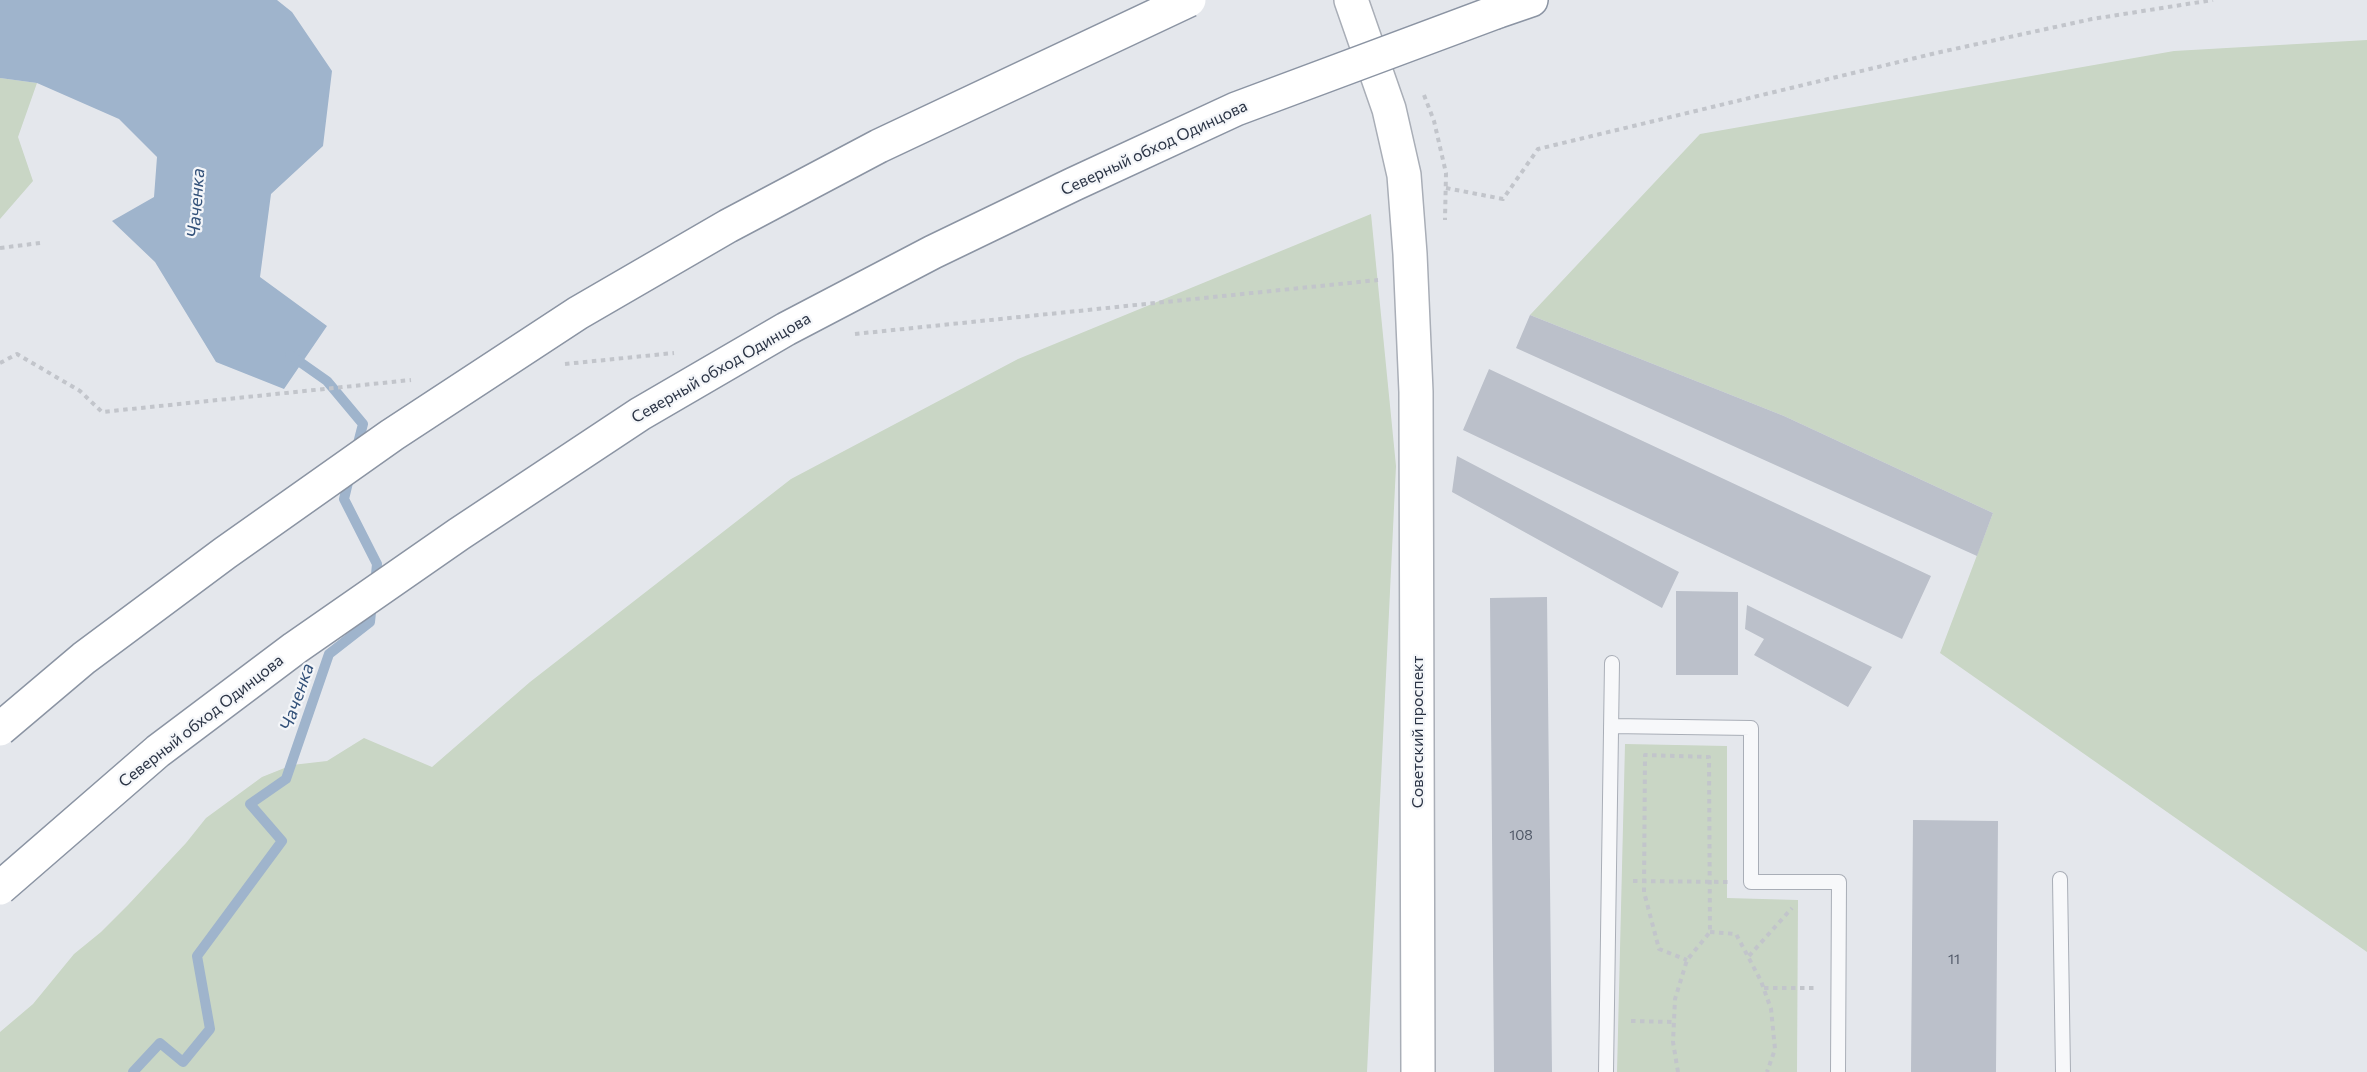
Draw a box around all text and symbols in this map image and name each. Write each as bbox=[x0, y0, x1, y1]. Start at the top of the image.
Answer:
street label: Северный обход Одинцова bbox=[1058, 96, 1250, 200]
water label: Чаченка bbox=[183, 167, 209, 239]
street label: Северный обход Одинцова bbox=[628, 309, 814, 427]
street label: Северный обход Одинцова bbox=[115, 651, 287, 791]
street label: Советский проспект bbox=[1408, 656, 1428, 808]
water label: Чаченка bbox=[275, 661, 319, 733]
house number: 108 bbox=[1509, 827, 1533, 843]
house number: 11 bbox=[1948, 951, 1960, 967]

